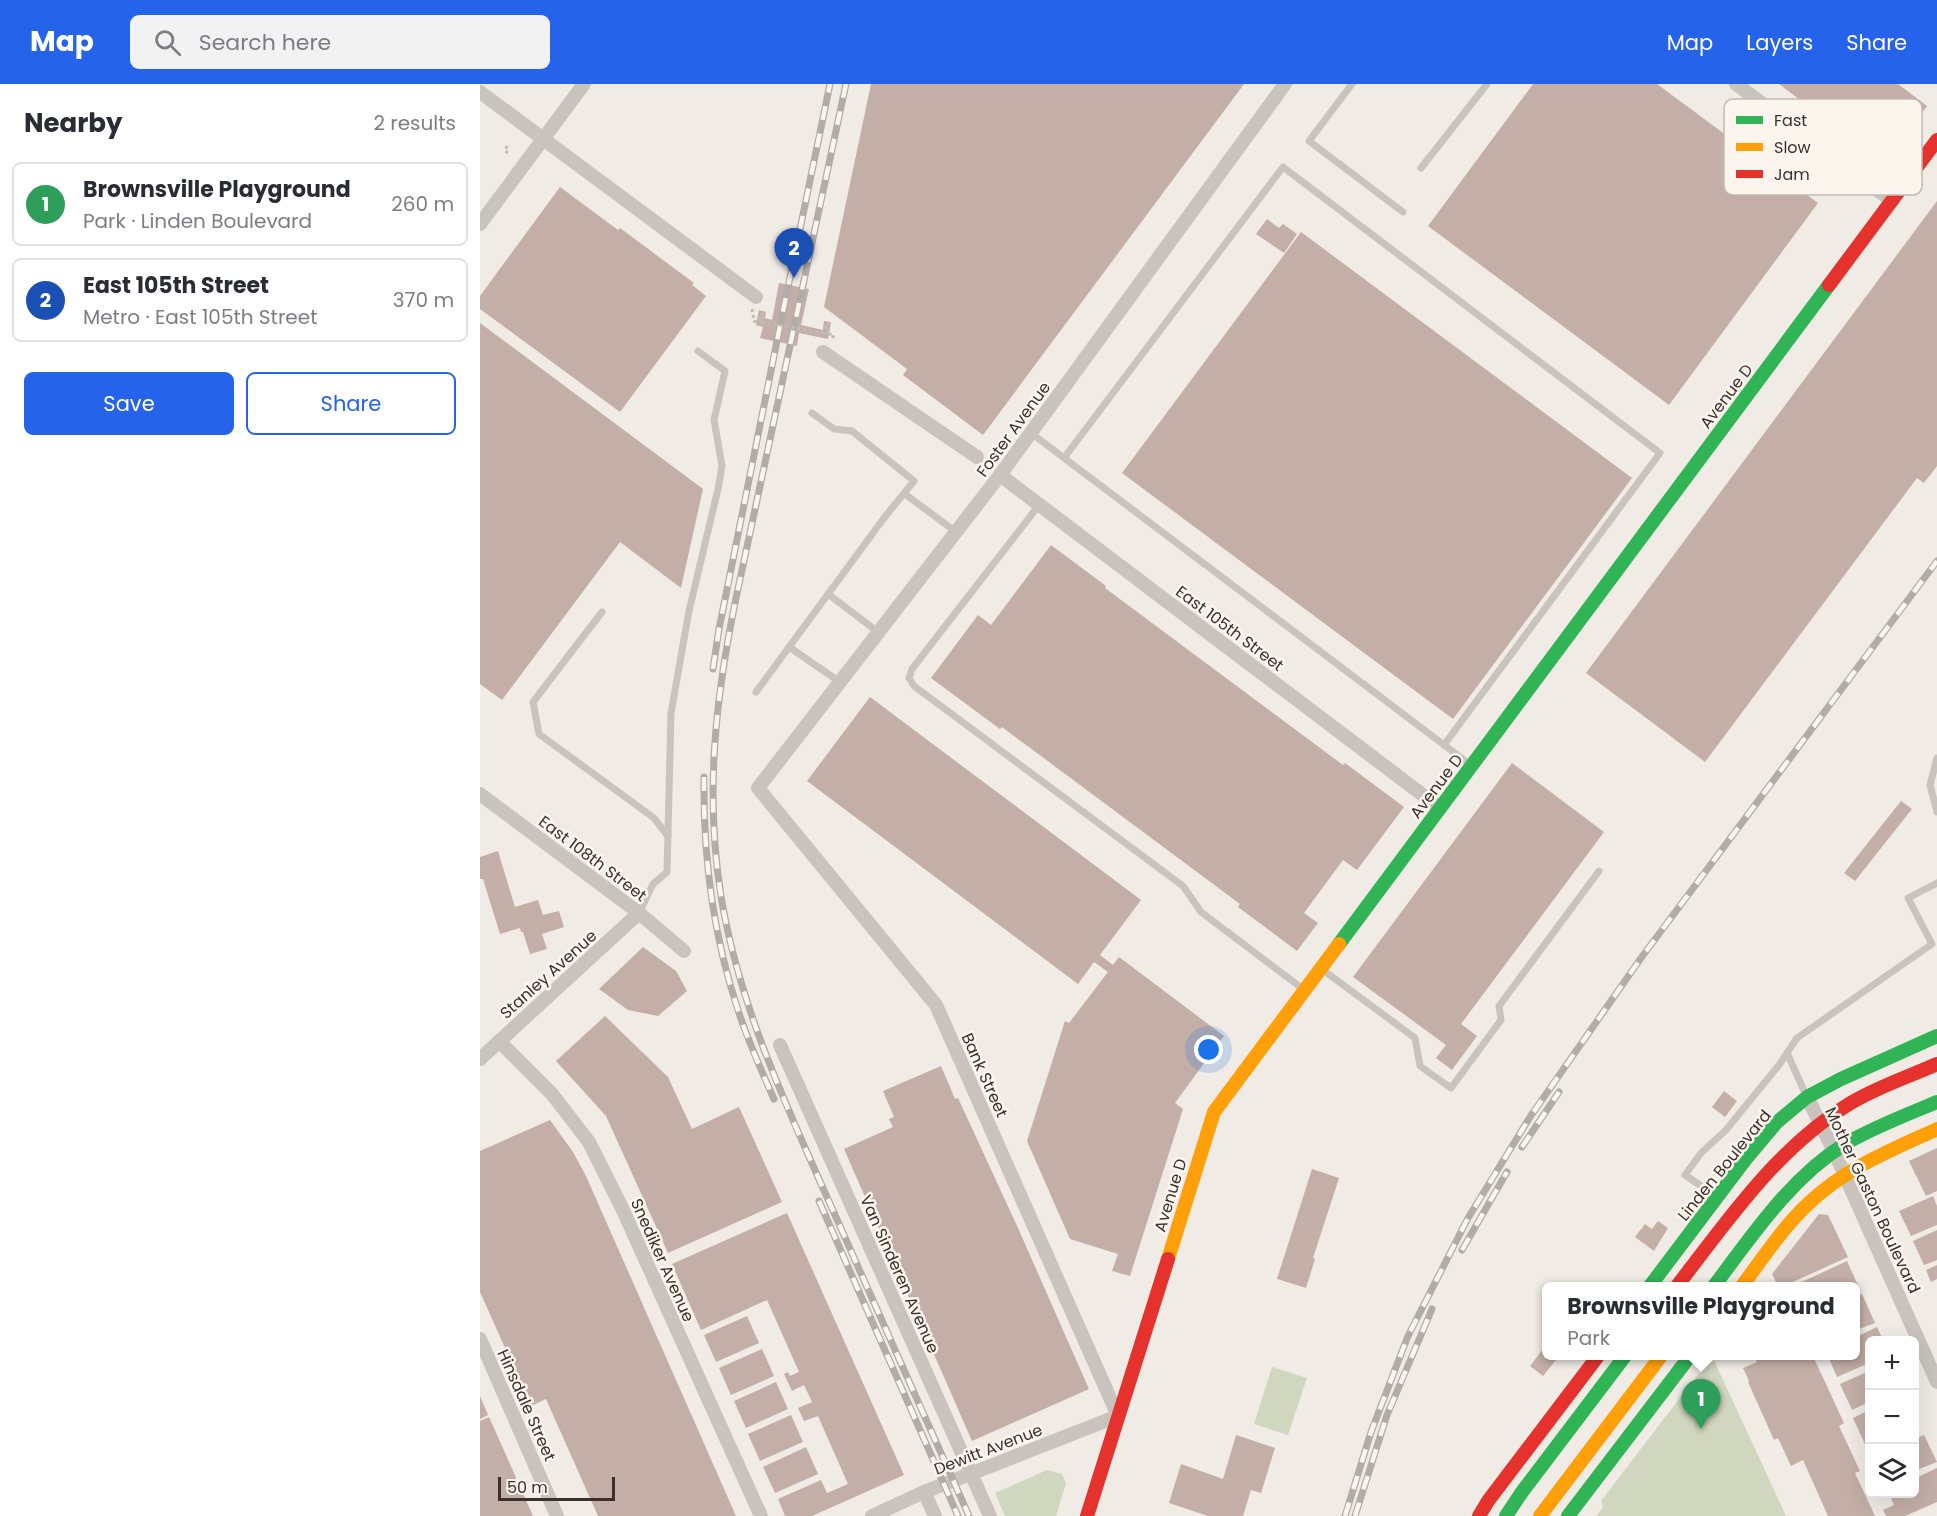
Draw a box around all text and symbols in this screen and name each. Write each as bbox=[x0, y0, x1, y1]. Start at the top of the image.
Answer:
search box bbox=[130, 15, 550, 69]
text: Map bbox=[30, 22, 94, 61]
icon: search bbox=[151, 26, 184, 59]
text: Search here bbox=[199, 27, 331, 58]
text: Map bbox=[1667, 28, 1713, 57]
text: Layers bbox=[1746, 28, 1813, 57]
text: Share bbox=[1846, 28, 1907, 57]
legend bbox=[1724, 99, 1922, 195]
text: Nearby bbox=[24, 105, 122, 141]
text: 2 results bbox=[373, 109, 456, 137]
text: Fast bbox=[1774, 109, 1807, 132]
text: Slow bbox=[1774, 136, 1811, 159]
text: Jam bbox=[1774, 163, 1810, 186]
text: Brownsville Playground bbox=[83, 174, 351, 205]
text: 1 bbox=[42, 190, 49, 218]
text: 260 m bbox=[391, 190, 454, 218]
text: Park · Linden Boulevard bbox=[83, 207, 312, 235]
pin: 2 bbox=[774, 228, 814, 278]
text: East 105th Street bbox=[83, 270, 269, 301]
text: 2 bbox=[40, 286, 51, 314]
text: 370 m bbox=[393, 286, 454, 314]
text: Metro · East 105th Street bbox=[83, 303, 317, 331]
street label: Avenue D bbox=[1694, 359, 1758, 433]
button: Save bbox=[24, 372, 234, 435]
button: Share bbox=[246, 372, 456, 435]
street label: Foster Avenue bbox=[971, 377, 1056, 482]
street label: East 105th Street bbox=[1171, 580, 1289, 677]
street label: Avenue D bbox=[1404, 749, 1468, 823]
street label: East 108th Street bbox=[534, 810, 652, 907]
street label: Stanley Avenue bbox=[495, 924, 602, 1024]
street label: Bank Street bbox=[956, 1029, 1013, 1121]
your location bbox=[1194, 1035, 1223, 1064]
street label: Mother Gaston Boulevard bbox=[1819, 1103, 1926, 1297]
street label: Linden Boulevard bbox=[1672, 1105, 1776, 1226]
street label: Avenue D bbox=[1148, 1156, 1193, 1235]
street label: Van Sinderen Avenue bbox=[854, 1191, 945, 1357]
street label: Snediker Avenue bbox=[625, 1195, 700, 1326]
popup bbox=[1542, 1282, 1860, 1360]
text: Brownsville Playground bbox=[1567, 1291, 1835, 1322]
text: Park bbox=[1567, 1324, 1610, 1352]
map controls bbox=[1865, 1336, 1919, 1498]
button: + bbox=[1865, 1336, 1919, 1390]
street label: Hinsdale Street bbox=[492, 1346, 562, 1465]
pin: 1 bbox=[1682, 1380, 1720, 1429]
button: − bbox=[1865, 1390, 1919, 1444]
street label: Dewitt Avenue bbox=[931, 1418, 1046, 1481]
button: layers bbox=[1865, 1444, 1919, 1498]
scale bar bbox=[498, 1474, 615, 1502]
text: 50 m bbox=[507, 1476, 548, 1499]

